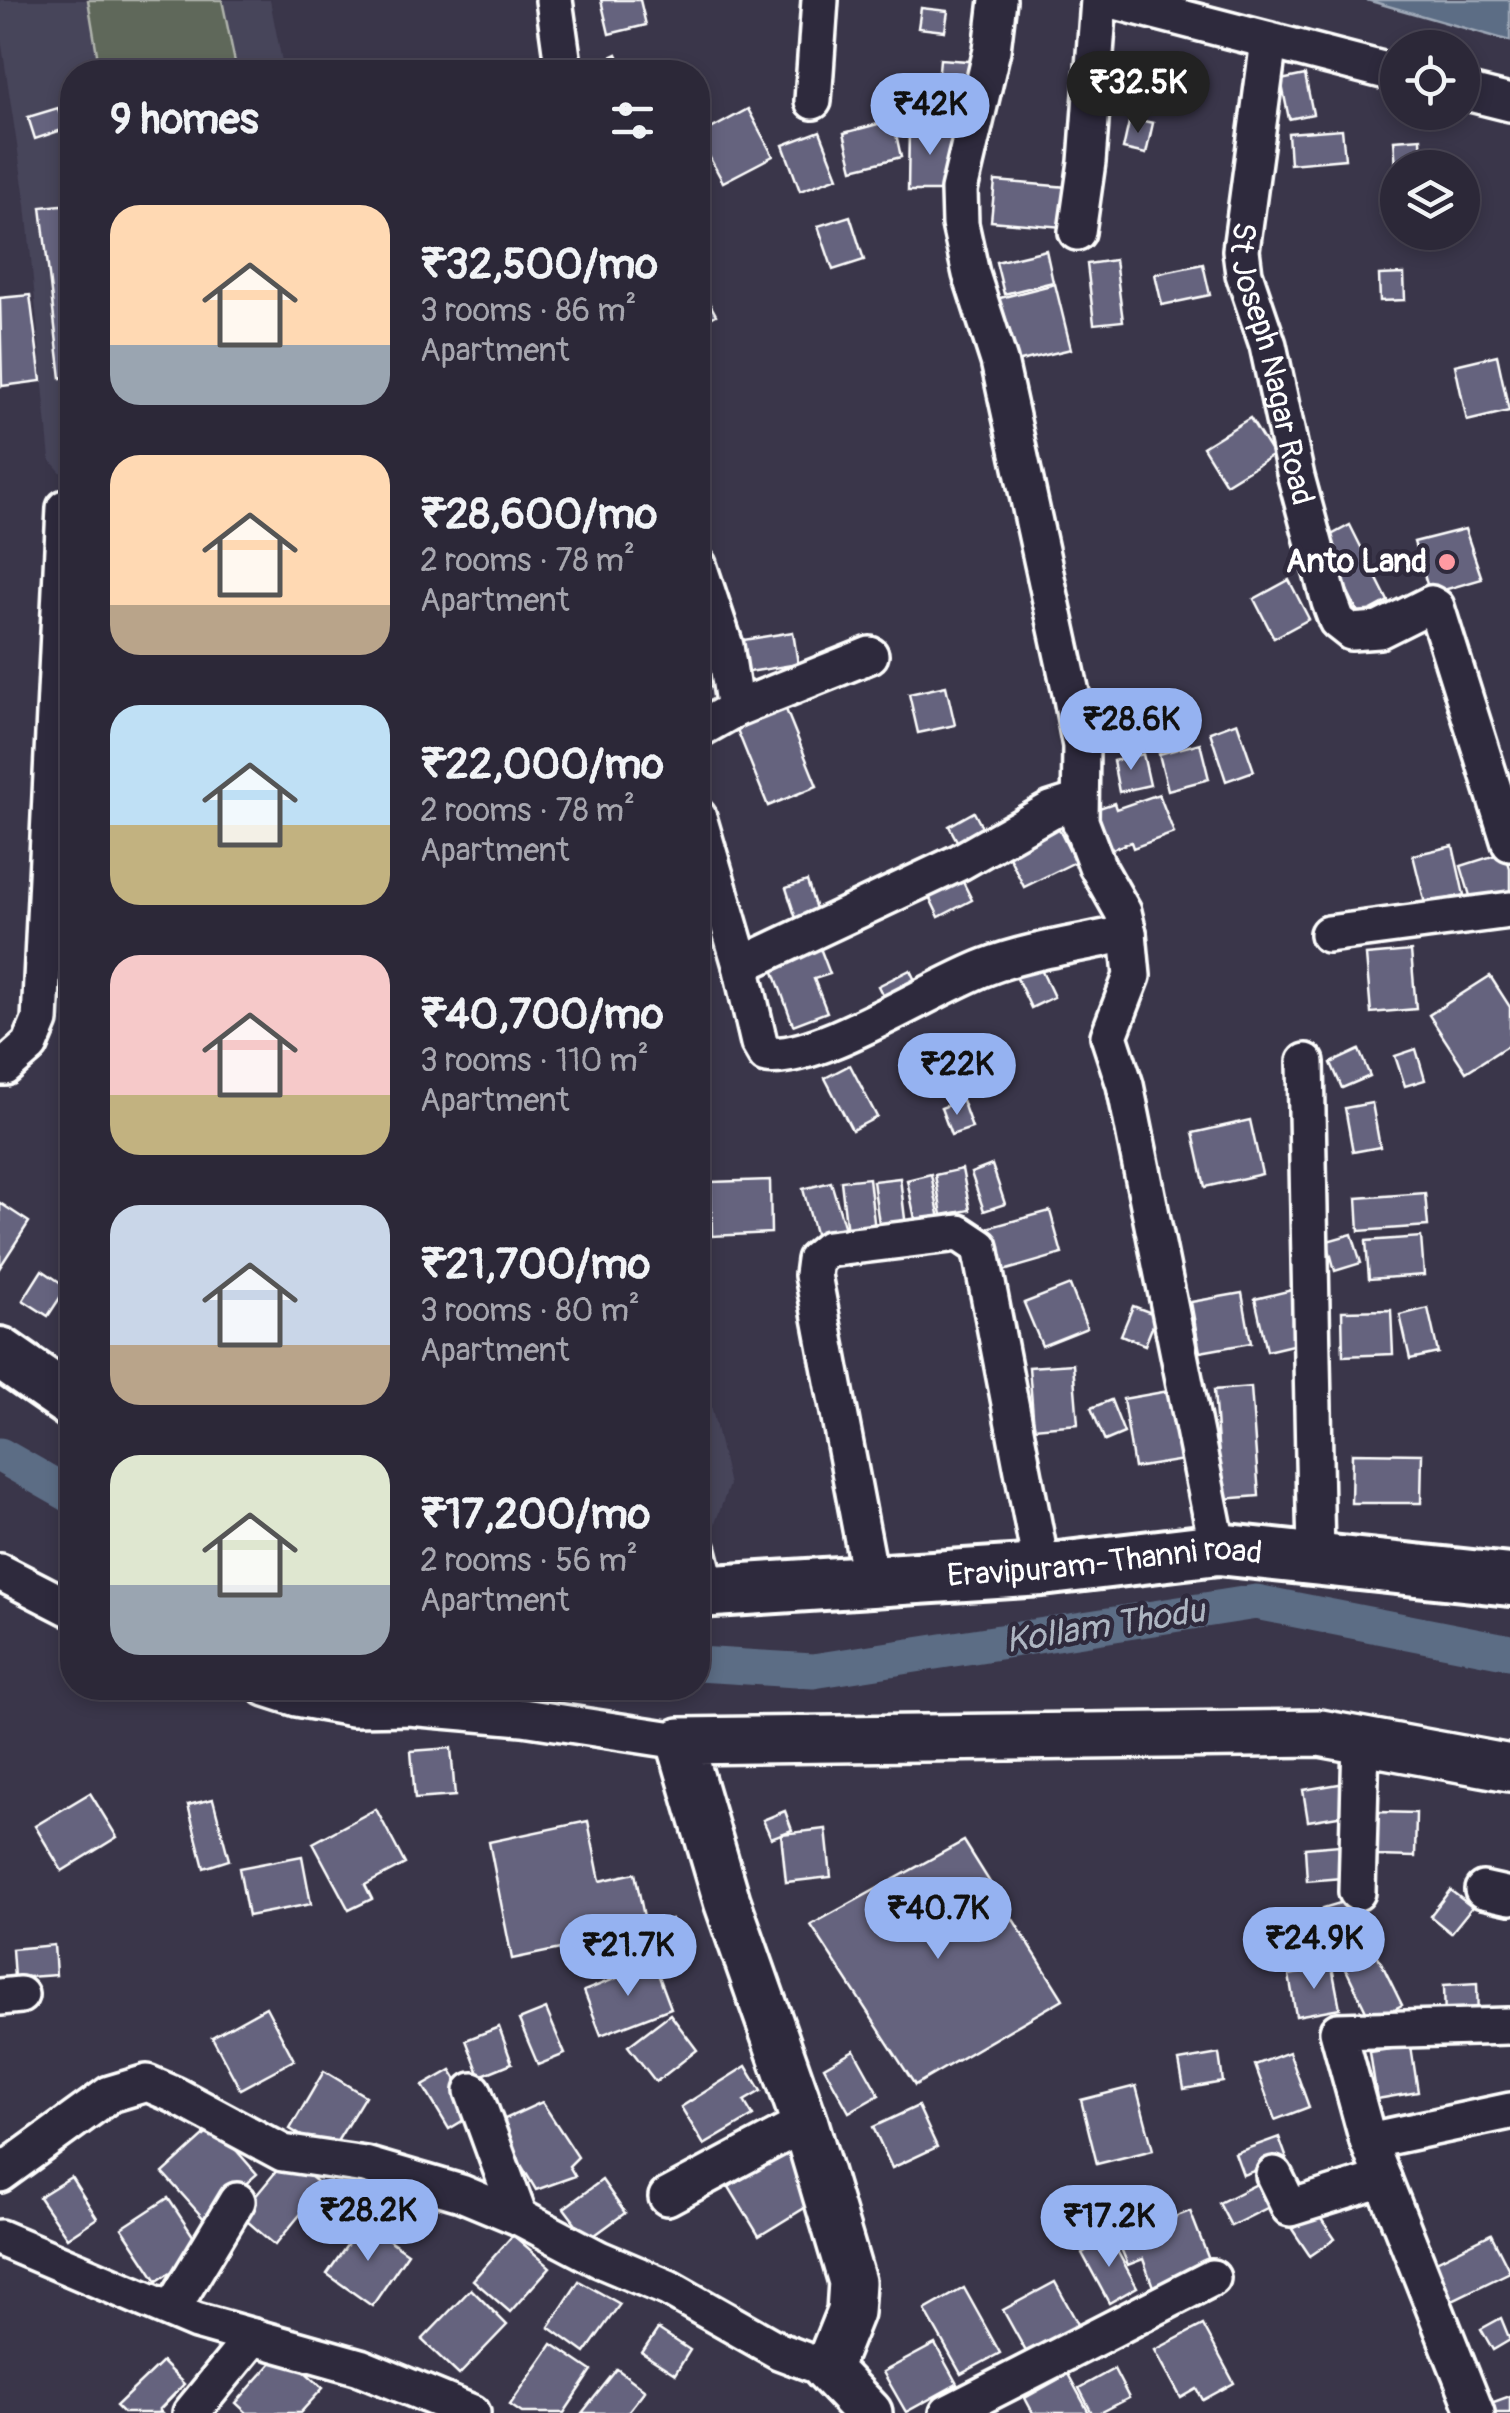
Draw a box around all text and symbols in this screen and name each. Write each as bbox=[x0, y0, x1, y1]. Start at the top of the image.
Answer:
map controls bbox=[1380, 30, 1480, 250]
button: locate bbox=[1380, 30, 1480, 130]
pin: ₹32.5K bbox=[1057, 51, 1219, 136]
text: ₹32.5K bbox=[1089, 63, 1187, 103]
pin: ₹42K bbox=[871, 73, 989, 158]
text: ₹42K bbox=[893, 85, 967, 125]
icon: filters bbox=[605, 93, 660, 148]
text: 9 homes bbox=[110, 94, 259, 146]
button: layers bbox=[1380, 150, 1480, 250]
street label: St Joseph Nagar Road bbox=[1221, 220, 1323, 510]
text: ₹32,500/mo bbox=[420, 239, 658, 291]
icon: home bbox=[190, 245, 310, 365]
text: 3 rooms · 86 m² bbox=[420, 291, 637, 331]
text: Apartment bbox=[420, 331, 569, 371]
text: ₹28,600/mo bbox=[420, 489, 657, 541]
icon: home bbox=[190, 495, 310, 615]
text: 2 rooms · 78 m² bbox=[420, 541, 635, 581]
place label: Anto Land bbox=[1286, 542, 1427, 582]
marker: Anto Land bbox=[1436, 551, 1458, 573]
text: Apartment bbox=[420, 581, 569, 621]
pin: ₹28.6K bbox=[1050, 688, 1212, 773]
text: ₹28.6K bbox=[1082, 700, 1180, 740]
text: ₹22,000/mo bbox=[420, 739, 664, 791]
icon: home bbox=[190, 745, 310, 865]
text: 2 rooms · 78 m² bbox=[420, 791, 635, 831]
text: Apartment bbox=[420, 831, 569, 871]
text: ₹40,700/mo bbox=[420, 989, 663, 1041]
icon: home bbox=[190, 995, 310, 1115]
pin: ₹22K bbox=[898, 1033, 1016, 1118]
text: 3 rooms · 110 m² bbox=[420, 1041, 649, 1081]
text: ₹22K bbox=[920, 1045, 994, 1085]
text: Apartment bbox=[420, 1081, 569, 1121]
text: ₹21,700/mo bbox=[420, 1239, 650, 1291]
icon: home bbox=[190, 1245, 310, 1365]
text: 3 rooms · 80 m² bbox=[420, 1291, 640, 1331]
text: Apartment bbox=[420, 1331, 569, 1371]
text: ₹17,200/mo bbox=[420, 1489, 650, 1541]
icon: home bbox=[190, 1495, 310, 1615]
street label: Eravipuram-Thanni road bbox=[946, 1529, 1264, 1596]
text: 2 rooms · 56 m² bbox=[420, 1541, 638, 1581]
text: Apartment bbox=[420, 1581, 569, 1621]
water label: Kollam Thodu bbox=[1002, 1588, 1210, 1663]
pin: ₹40.7K bbox=[857, 1877, 1019, 1962]
text: ₹40.7K bbox=[887, 1889, 989, 1929]
pin: ₹24.9K bbox=[1233, 1907, 1395, 1992]
pin: ₹21.7K bbox=[547, 1914, 709, 1999]
text: ₹24.9K bbox=[1265, 1919, 1363, 1959]
text: ₹21.7K bbox=[582, 1926, 674, 1966]
pin: ₹28.2K bbox=[287, 2179, 449, 2264]
pin: ₹17.2K bbox=[1028, 2185, 1190, 2270]
text: ₹28.2K bbox=[319, 2191, 417, 2231]
text: ₹17.2K bbox=[1063, 2197, 1155, 2237]

